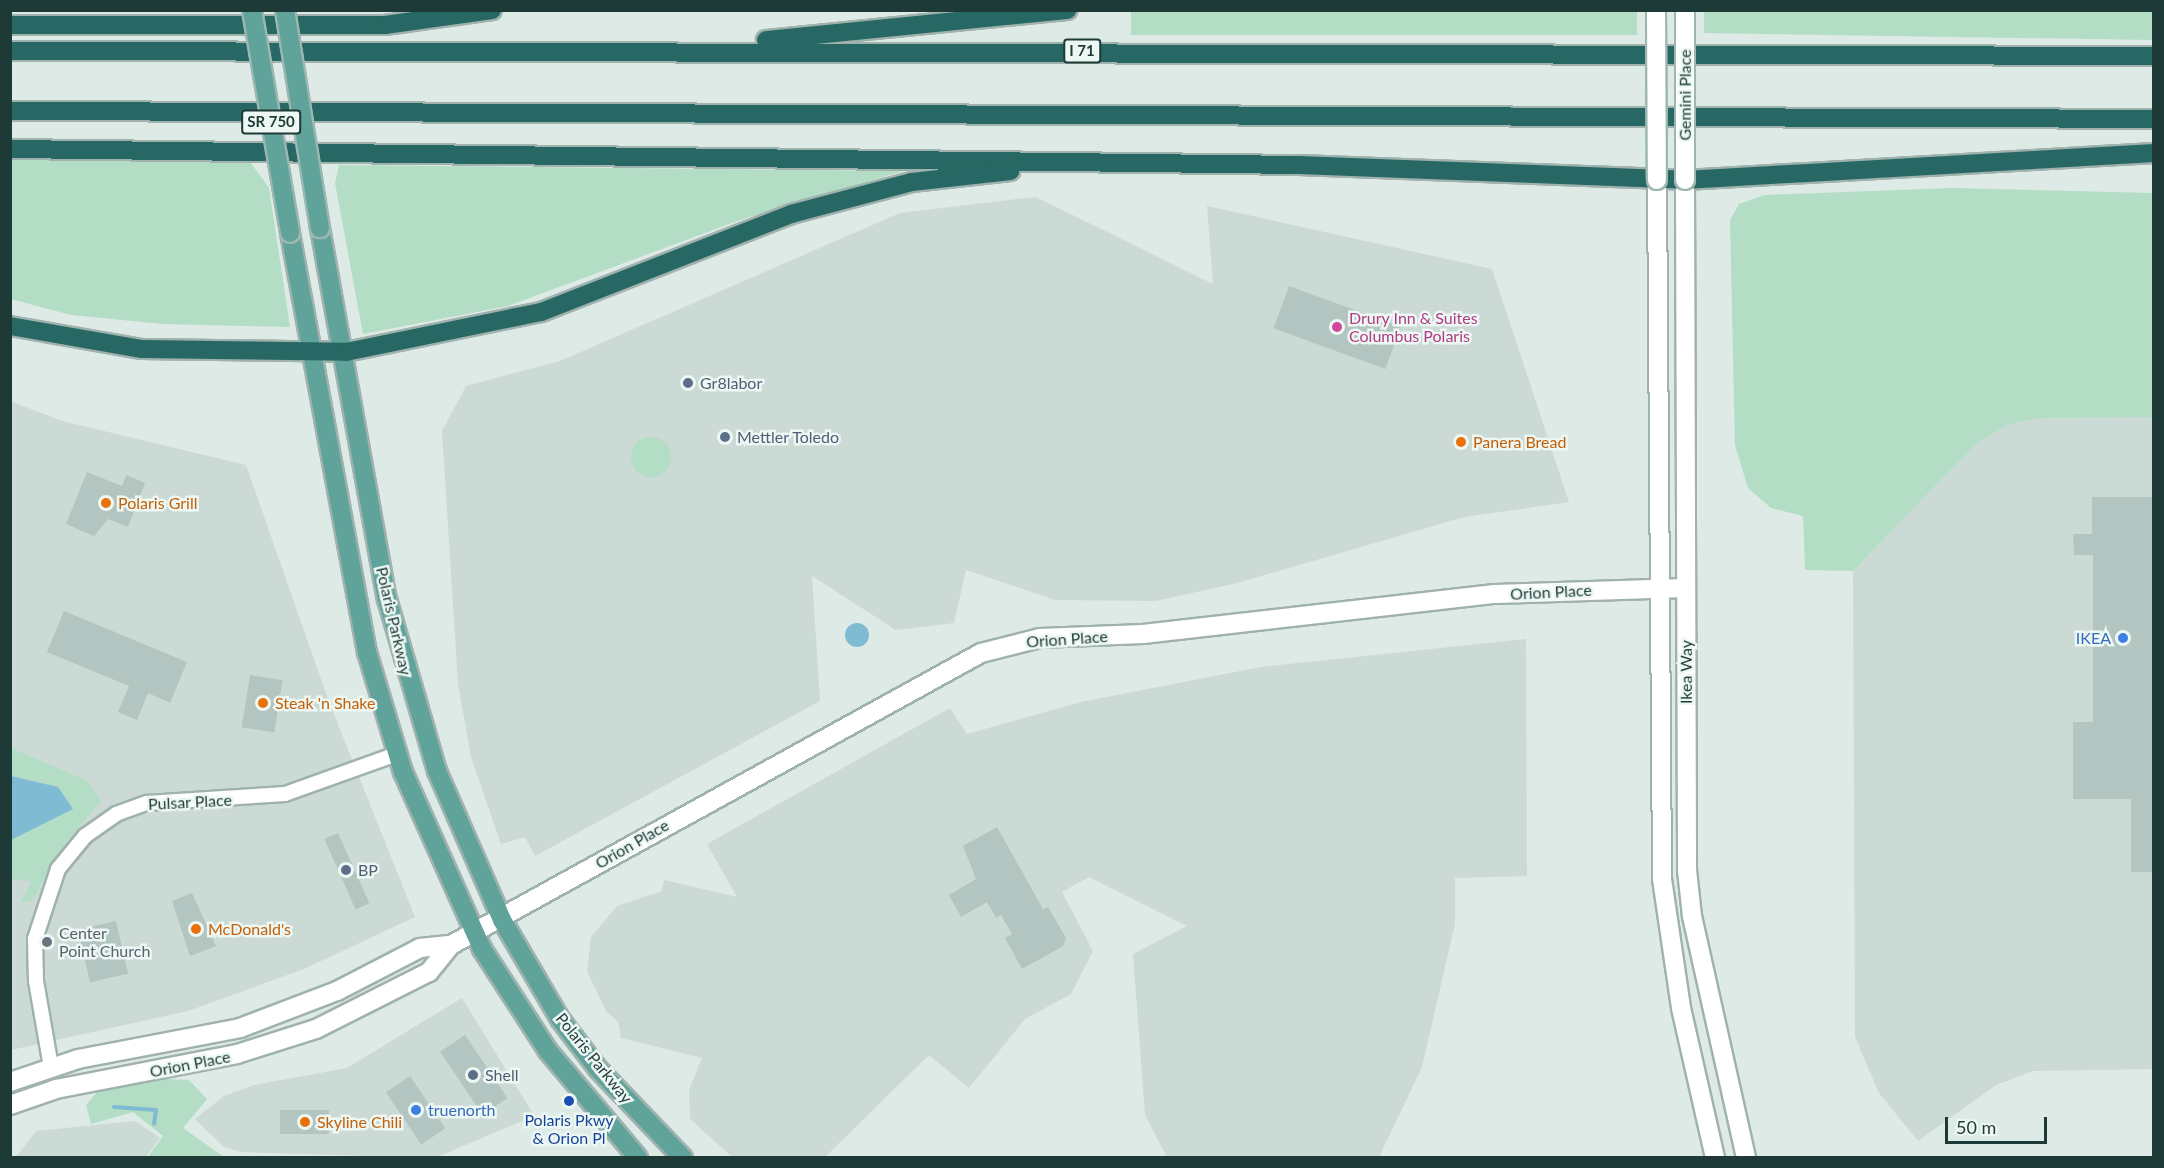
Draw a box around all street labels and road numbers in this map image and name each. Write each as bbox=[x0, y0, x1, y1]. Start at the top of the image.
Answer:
road number: I 71 bbox=[1062, 39, 1102, 63]
street label: Gemini Place bbox=[1675, 49, 1695, 141]
road number: SR 750 bbox=[241, 110, 301, 134]
street label: Polaris Parkway bbox=[372, 565, 416, 677]
street label: Orion Place bbox=[1510, 580, 1592, 604]
street label: Orion Place bbox=[1026, 627, 1108, 651]
street label: Ikea Way bbox=[1676, 640, 1696, 704]
street label: Pulsar Place bbox=[147, 790, 233, 814]
street label: Orion Place bbox=[592, 815, 672, 873]
street label: Polaris Parkway bbox=[552, 1009, 636, 1107]
street label: Orion Place bbox=[148, 1047, 232, 1081]

